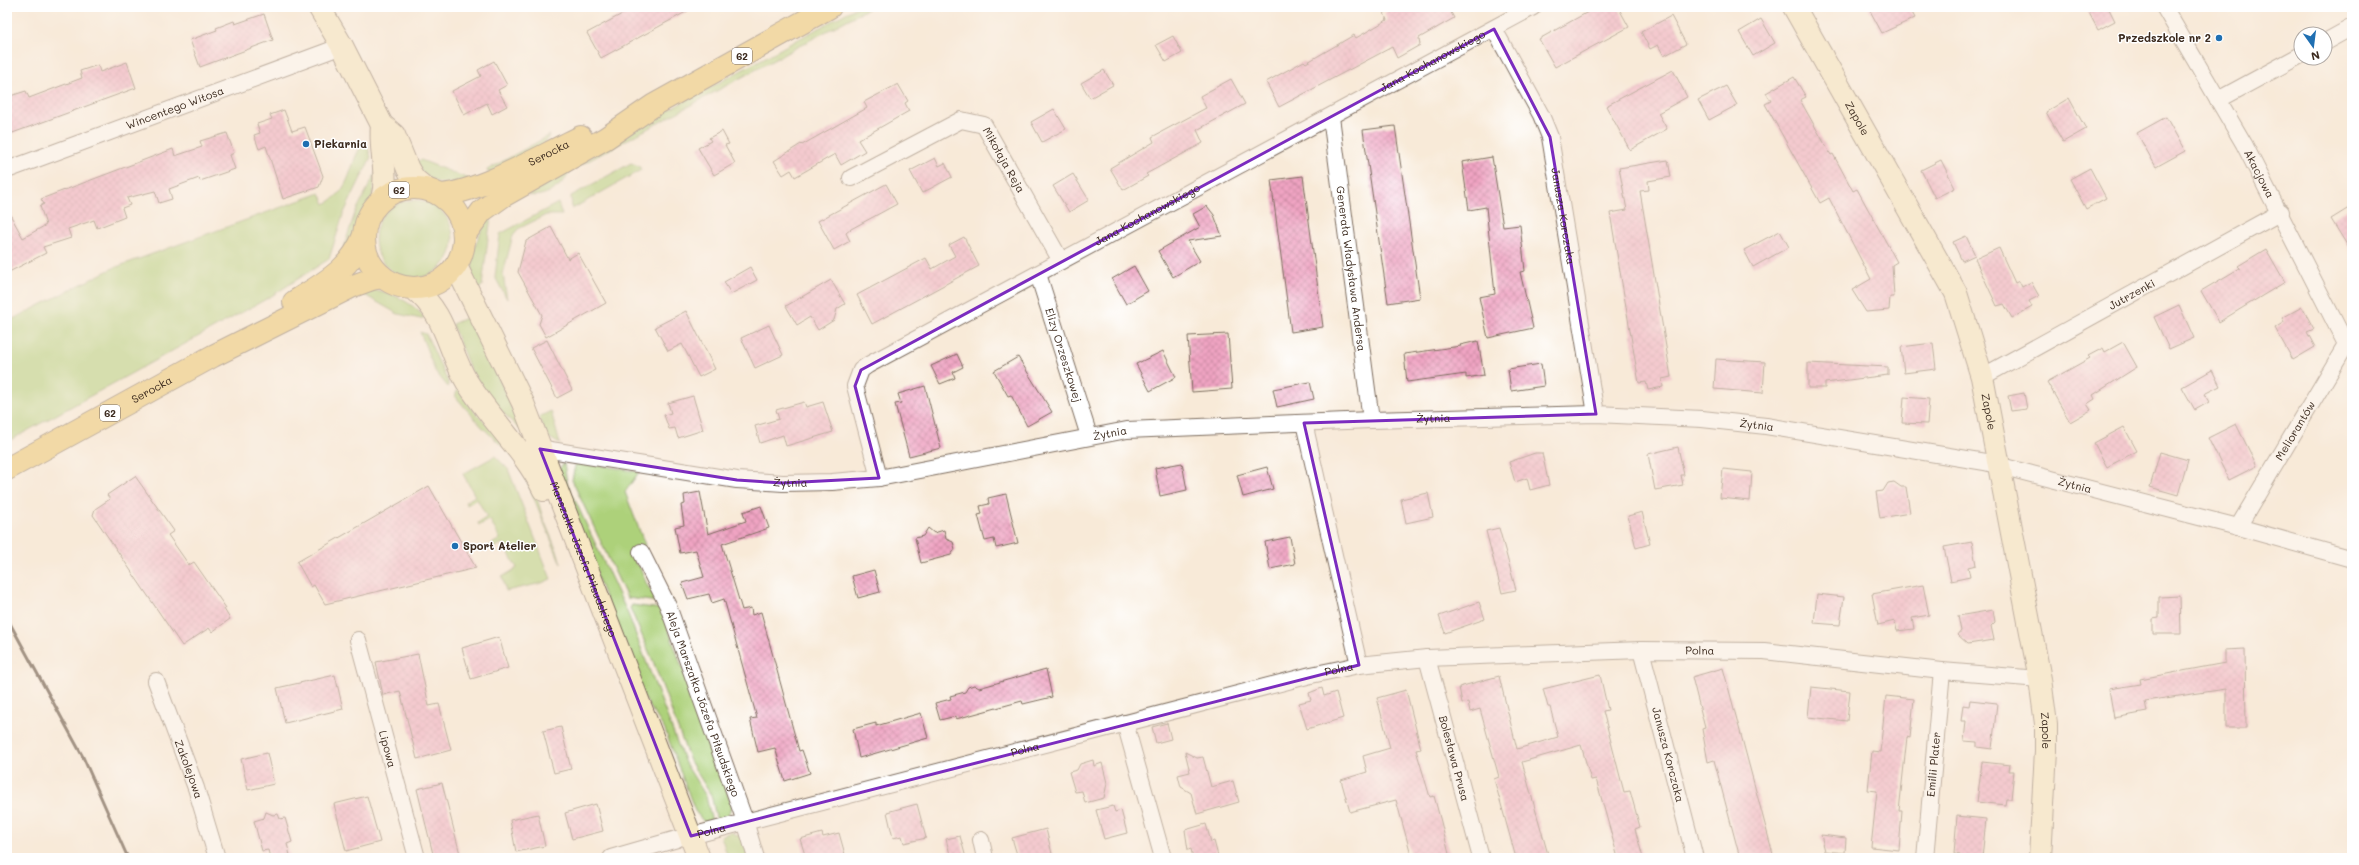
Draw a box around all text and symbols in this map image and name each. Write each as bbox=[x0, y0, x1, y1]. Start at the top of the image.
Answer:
street label: Jana Kochanowskiego bbox=[1377, 26, 1488, 95]
north arrow bbox=[2293, 26, 2333, 66]
place label: Przedszkole nr 2 bbox=[2118, 30, 2211, 45]
marker: Przedszkole nr 2 bbox=[2214, 33, 2224, 43]
road number: 62 bbox=[732, 48, 752, 64]
text: N bbox=[2310, 48, 2321, 64]
street label: Wincentego Witosa bbox=[124, 82, 226, 132]
street label: Zapole bbox=[1842, 98, 1873, 138]
street label: Mikołaja Reja bbox=[980, 124, 1029, 195]
place label: Piekarnia bbox=[314, 136, 367, 151]
street label: Serocka bbox=[525, 136, 572, 169]
marker: Piekarnia bbox=[301, 139, 311, 149]
street label: Akacjowa bbox=[2241, 147, 2278, 200]
street label: Janusza Korczaka bbox=[1548, 167, 1579, 266]
street label: Jana Kochanowskiego bbox=[1092, 179, 1203, 249]
road number: 62 bbox=[389, 182, 409, 198]
street label: Generała Władysława Andersa bbox=[1333, 185, 1370, 352]
street label: Jutrzenki bbox=[2106, 275, 2157, 313]
street label: Elizy Orzeszkowej bbox=[1042, 306, 1086, 404]
street label: Serocka bbox=[128, 372, 175, 406]
street label: Zapole bbox=[1978, 392, 2000, 431]
street label: Meliorantów bbox=[2271, 398, 2318, 463]
road number: 62 bbox=[100, 405, 120, 421]
street label: Żytnia bbox=[1416, 410, 1451, 426]
street label: Żytnia bbox=[1739, 415, 1775, 434]
street label: Żytnia bbox=[1091, 422, 1128, 443]
street label: Żytnia bbox=[2056, 473, 2094, 496]
street label: Żytnia bbox=[773, 474, 808, 490]
street label: Marszałka Józefa Piłsudskiego bbox=[547, 479, 621, 639]
place label: Sport Atelier bbox=[463, 538, 536, 553]
marker: Sport Atelier bbox=[450, 541, 460, 551]
street label: Aleja Marszałka Józefa Piłsudskiego bbox=[663, 608, 744, 799]
street label: Polna bbox=[1685, 642, 1715, 658]
street label: Polna bbox=[1323, 658, 1355, 679]
street label: Janusza Korczaka bbox=[1649, 705, 1688, 804]
street label: Zapole bbox=[2037, 711, 2054, 749]
street label: Bolesława Prusa bbox=[1436, 714, 1473, 803]
street label: Lipowa bbox=[376, 729, 400, 769]
street label: Emilii Plater bbox=[1923, 731, 1943, 797]
street label: Zakolejowa bbox=[172, 737, 207, 800]
street label: Polna bbox=[1009, 738, 1041, 760]
street label: Polna bbox=[695, 819, 727, 841]

